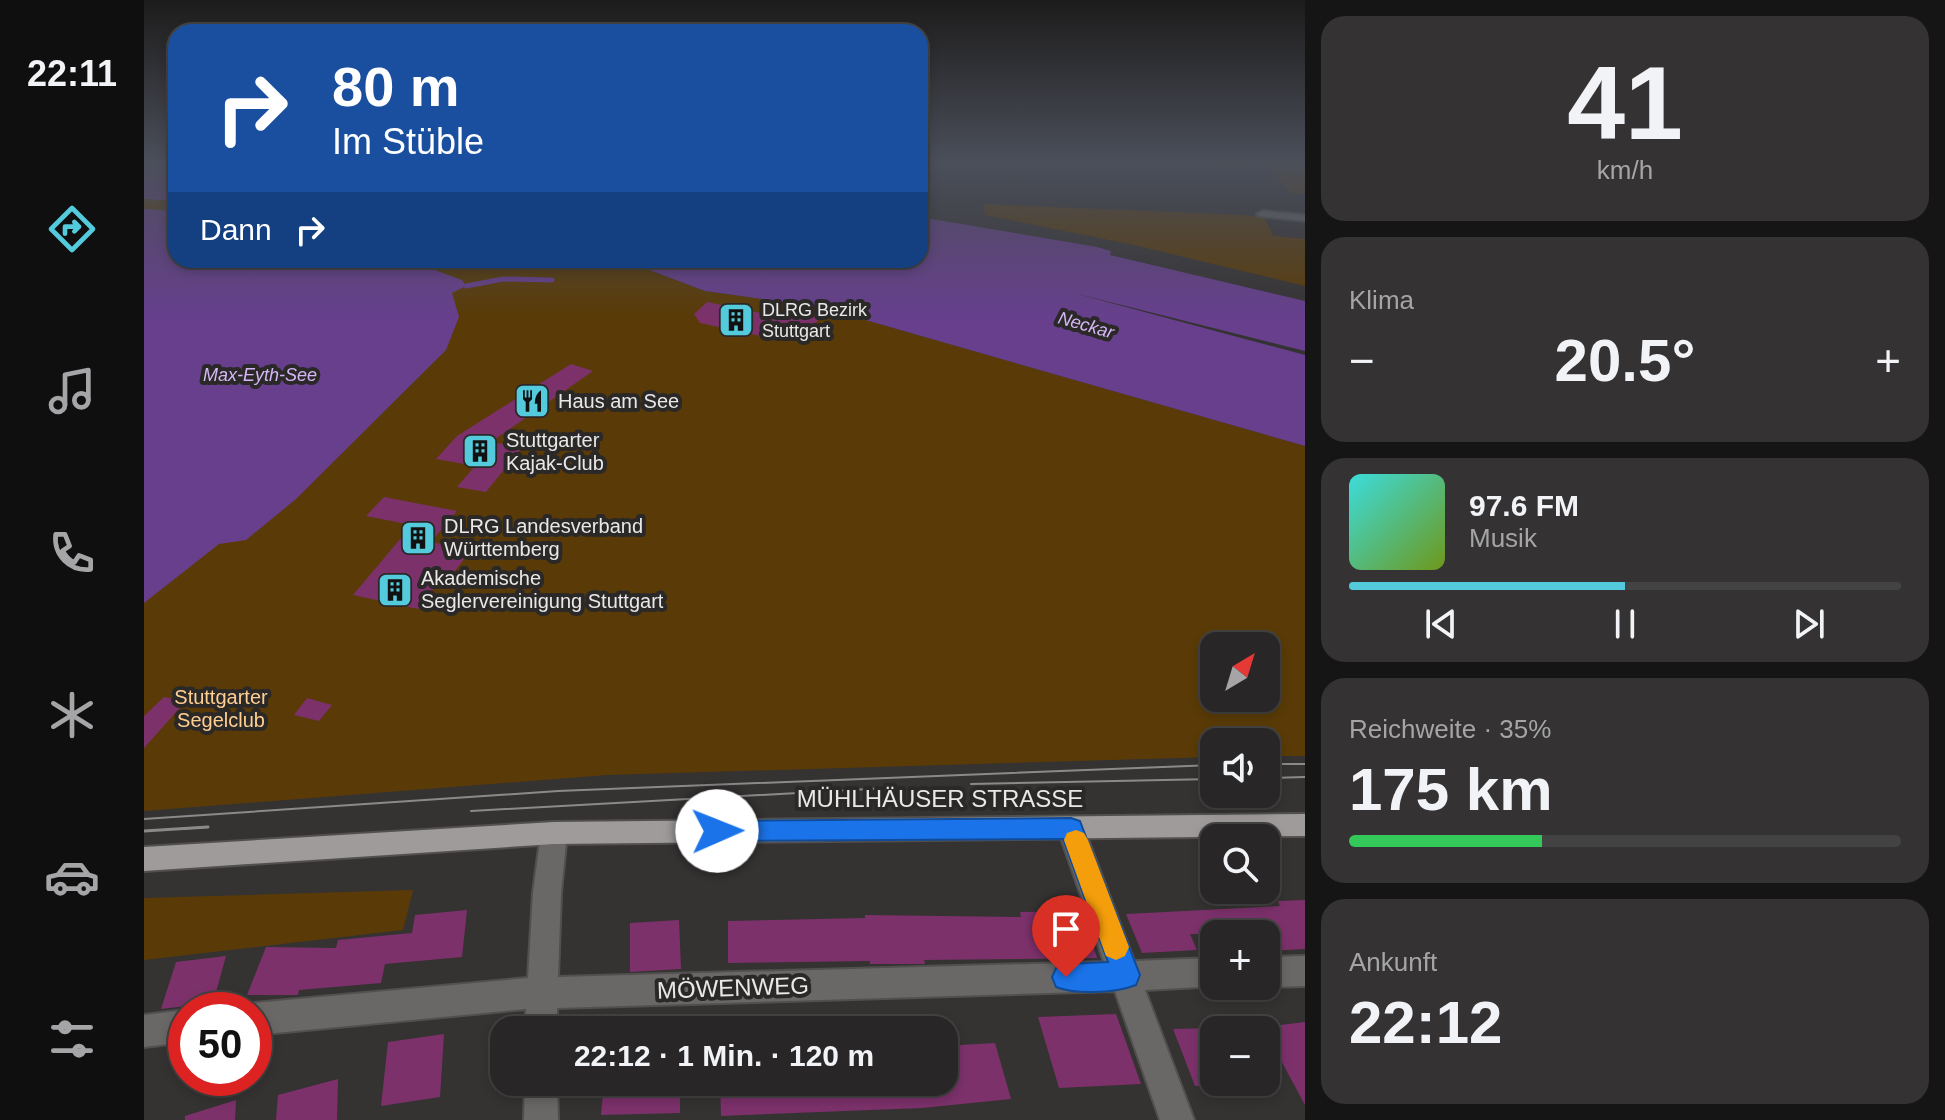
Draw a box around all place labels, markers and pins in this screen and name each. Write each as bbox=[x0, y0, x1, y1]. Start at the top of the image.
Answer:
place label: DLRG Bezirk Stuttgart bbox=[762, 300, 868, 341]
building icon: DLRG Bezirk Stuttgart bbox=[717, 301, 755, 339]
restaurant icon: Haus am See bbox=[513, 382, 551, 420]
place label: Haus am See bbox=[558, 390, 679, 412]
place label: Stuttgarter Kajak-Club bbox=[506, 429, 604, 474]
building icon: Stuttgarter Kajak-Club bbox=[461, 432, 499, 470]
place label: DLRG Landesverband Württemberg bbox=[444, 515, 643, 560]
building icon: DLRG Landesverband Württemberg bbox=[399, 519, 437, 557]
place label: Akademische Seglervereinigung Stuttgart bbox=[421, 567, 664, 612]
building icon: Akademische Seglervereinigung Stuttgart bbox=[376, 571, 414, 609]
pin bbox=[1032, 895, 1100, 977]

